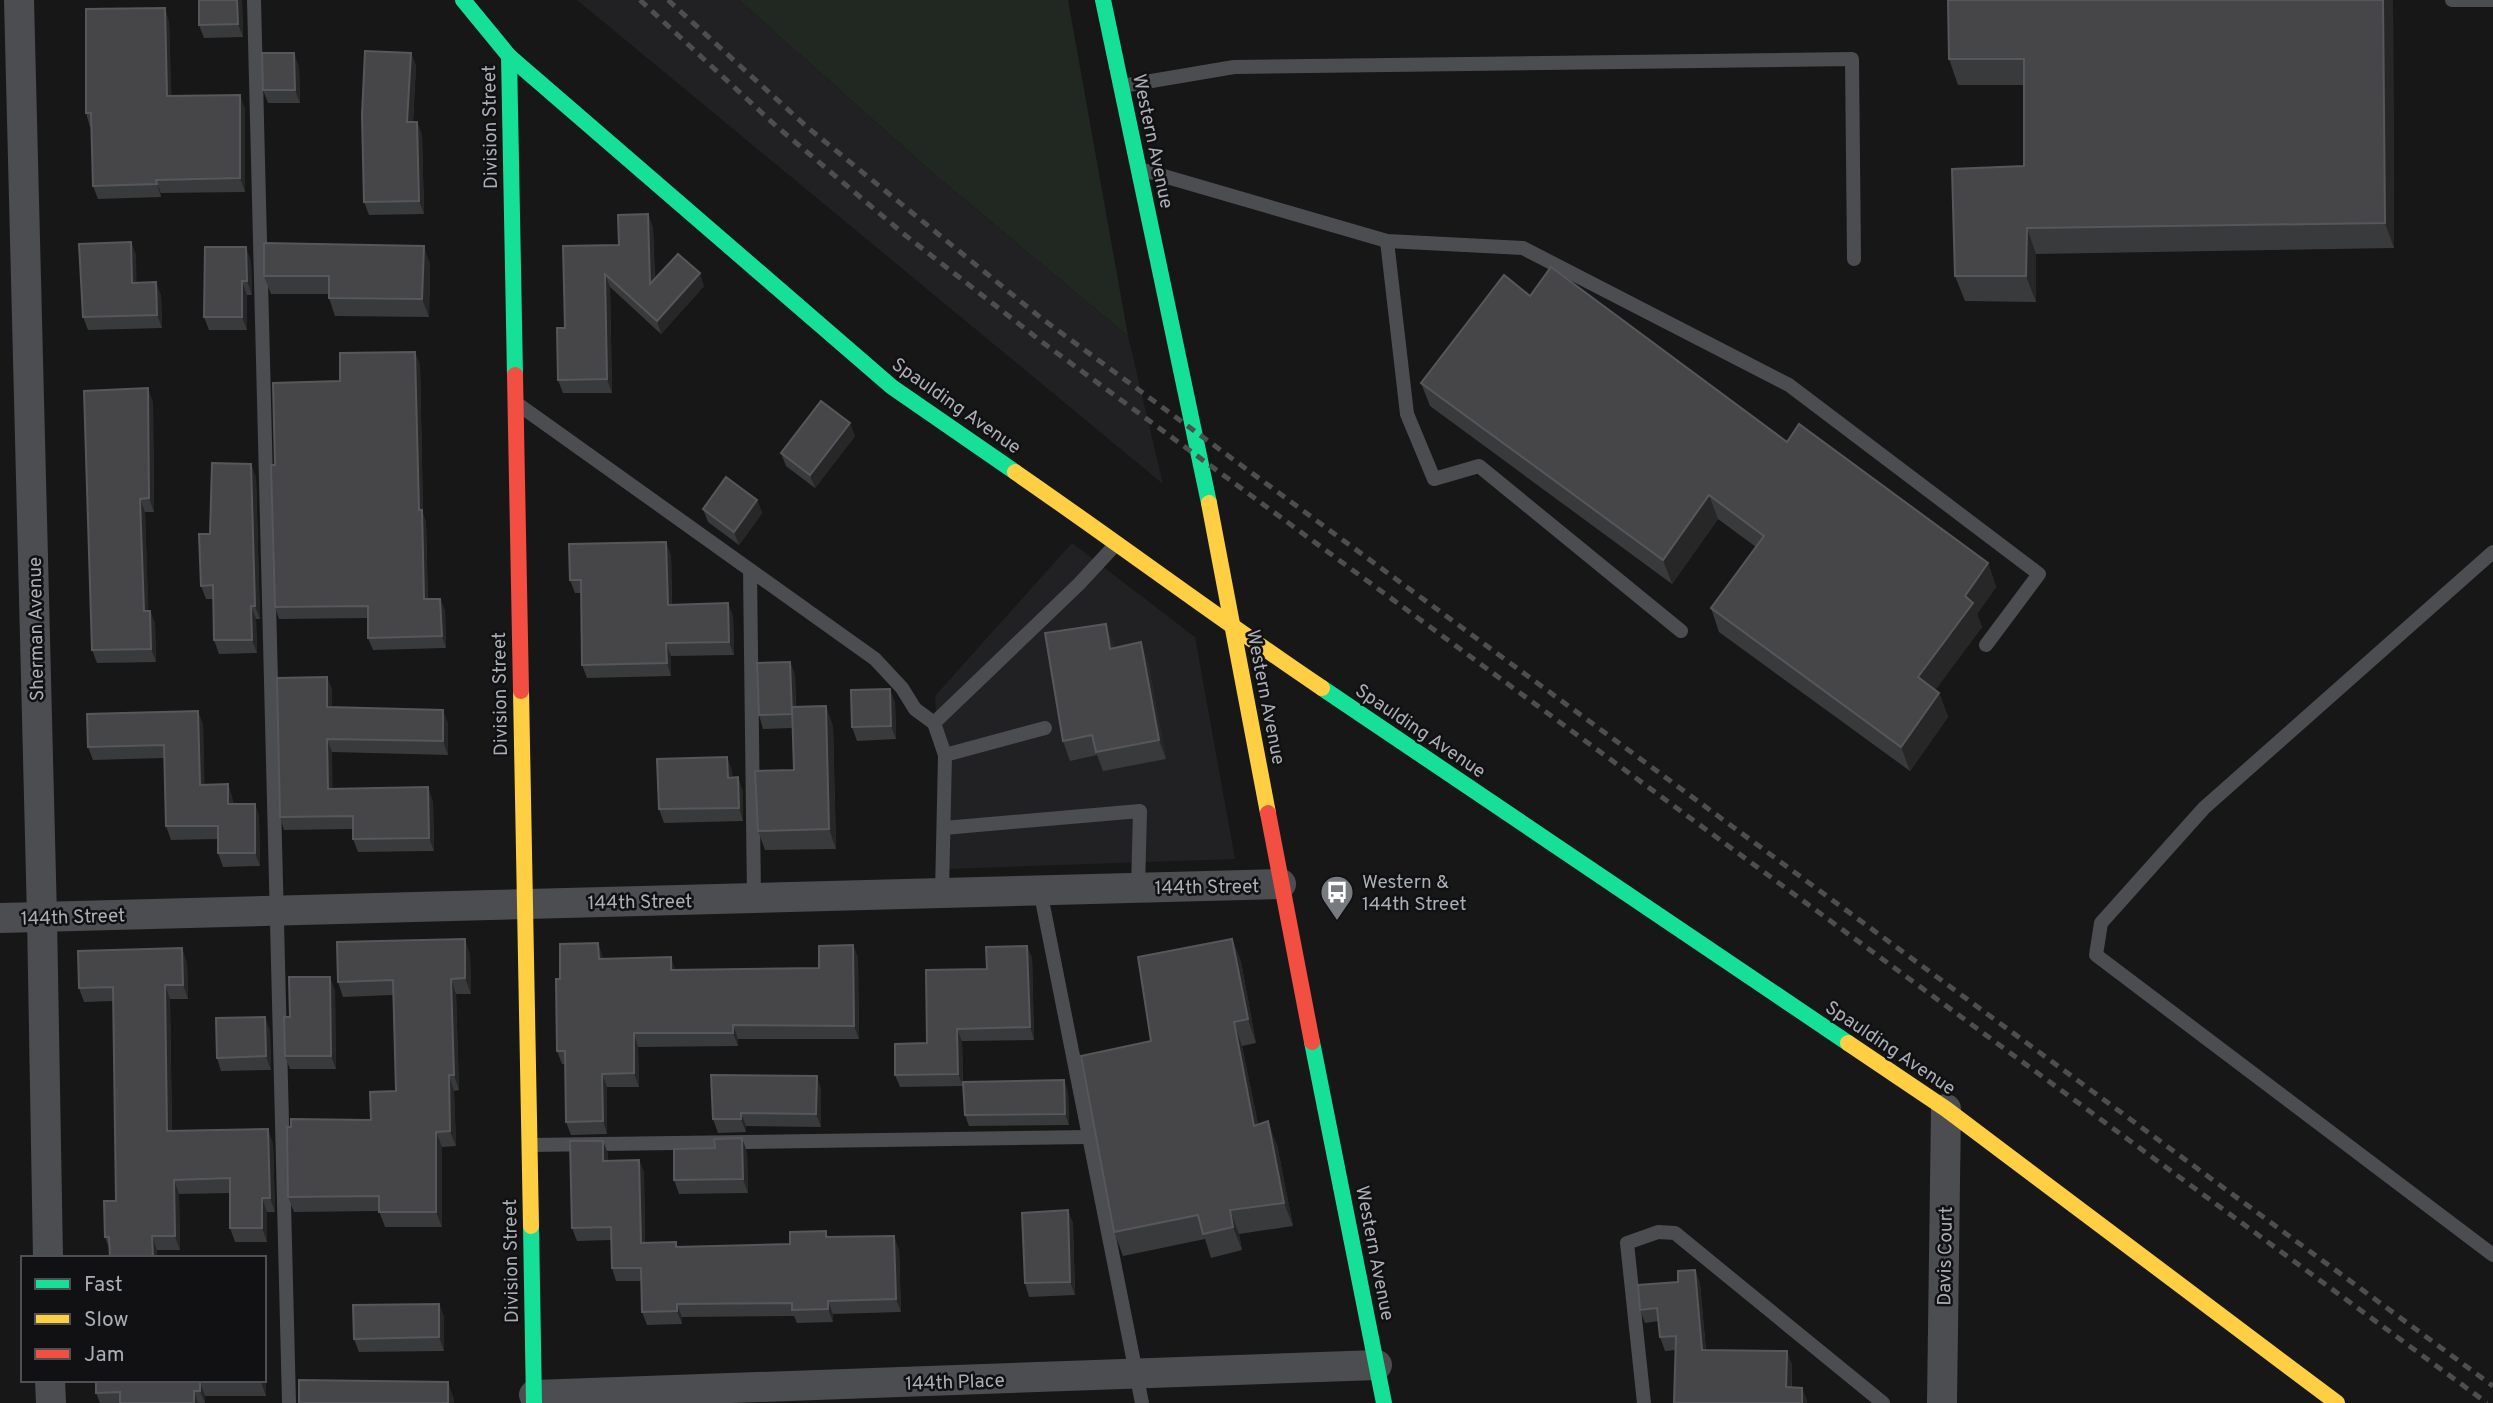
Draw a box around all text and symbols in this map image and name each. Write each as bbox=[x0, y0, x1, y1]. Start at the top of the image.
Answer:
street label: Division Street bbox=[478, 65, 504, 189]
street label: Western Avenue bbox=[1126, 72, 1178, 211]
street label: Spaulding Avenue bbox=[887, 353, 1025, 460]
street label: Sherman Avenue bbox=[24, 557, 50, 701]
street label: Western Avenue bbox=[1240, 628, 1290, 767]
street label: Division Street bbox=[488, 632, 514, 756]
street label: Spaulding Avenue bbox=[1350, 679, 1490, 784]
place label: Western & 144th Street bbox=[1362, 871, 1467, 917]
bus stop icon: Western & 144th Street bbox=[1318, 873, 1356, 922]
street label: 144th Street bbox=[1155, 875, 1260, 901]
street label: 144th Street bbox=[588, 890, 693, 916]
street label: 144th Street bbox=[20, 904, 126, 932]
street label: Spaulding Avenue bbox=[1820, 996, 1960, 1101]
street label: Western Avenue bbox=[1349, 1184, 1399, 1323]
street label: Division Street bbox=[499, 1199, 525, 1323]
street label: Davis Court bbox=[1933, 1206, 1959, 1306]
legend bbox=[21, 1256, 266, 1382]
text: Fast bbox=[84, 1272, 123, 1299]
text: Slow bbox=[84, 1307, 129, 1334]
text: Jam bbox=[84, 1342, 125, 1369]
street label: 144th Place bbox=[905, 1369, 1005, 1397]

